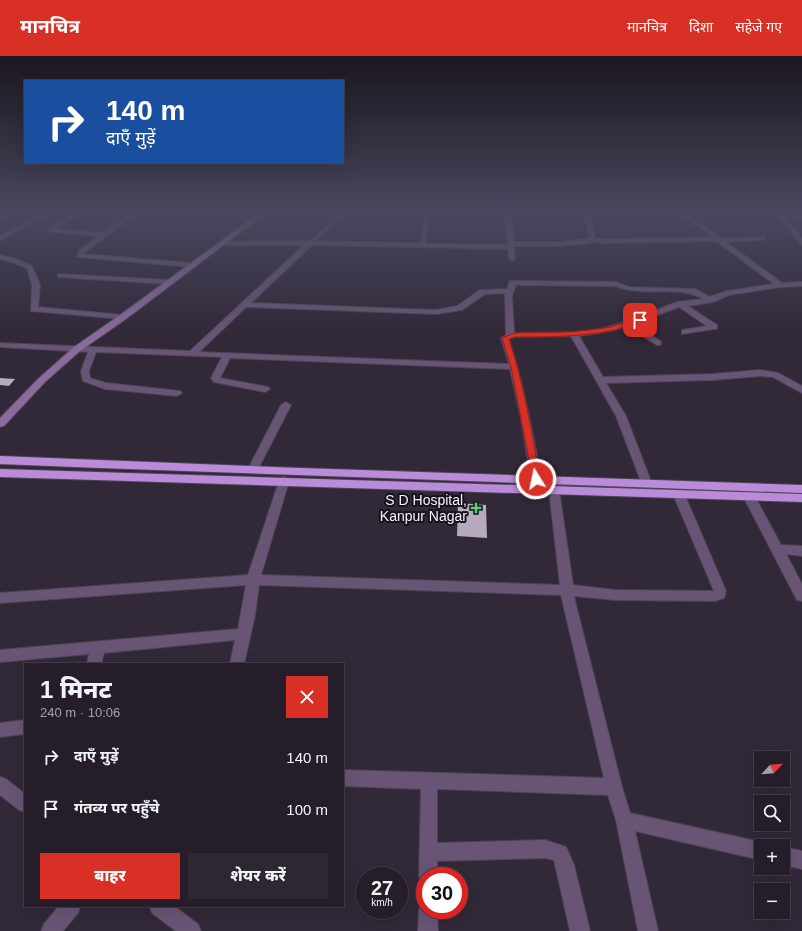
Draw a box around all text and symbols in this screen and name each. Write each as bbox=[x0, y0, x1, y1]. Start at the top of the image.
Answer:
text: मानचित्र bbox=[20, 16, 80, 37]
text: मानचित्र bbox=[627, 19, 667, 35]
text: दिशा bbox=[689, 19, 713, 35]
text: सहेजे गए bbox=[735, 19, 782, 35]
text: 140 m bbox=[106, 95, 185, 126]
icon: right bbox=[40, 96, 92, 148]
text: दाएँ मुड़ें bbox=[106, 128, 156, 148]
pin bbox=[623, 303, 657, 337]
icon: arrive bbox=[629, 309, 651, 331]
position arrow bbox=[515, 458, 557, 500]
place label: S D Hospital, Kanpur Nagar bbox=[380, 492, 467, 524]
marker: S D Hospital, Kanpur Nagar bbox=[470, 502, 482, 514]
text: 1 मिनट bbox=[40, 676, 112, 703]
button: close bbox=[286, 676, 328, 718]
text: 240 m · 10:06 bbox=[40, 705, 120, 720]
icon: right bbox=[40, 746, 62, 768]
text: दाएँ मुड़ें bbox=[74, 747, 118, 764]
text: 140 m bbox=[286, 749, 328, 766]
north arrow bbox=[754, 751, 790, 787]
map controls bbox=[754, 751, 790, 919]
button: search bbox=[754, 795, 790, 831]
icon: arrive bbox=[40, 798, 62, 820]
text: गंतव्य पर पहुँचे bbox=[74, 799, 159, 816]
text: 100 m bbox=[286, 801, 328, 818]
button: + bbox=[754, 839, 790, 875]
button: बाहर bbox=[40, 853, 180, 899]
button: शेयर करें bbox=[188, 853, 328, 899]
speed limit sign: 30 bbox=[416, 867, 468, 919]
text: 27 bbox=[371, 877, 393, 899]
button: − bbox=[754, 883, 790, 919]
text: km/h bbox=[371, 897, 393, 908]

